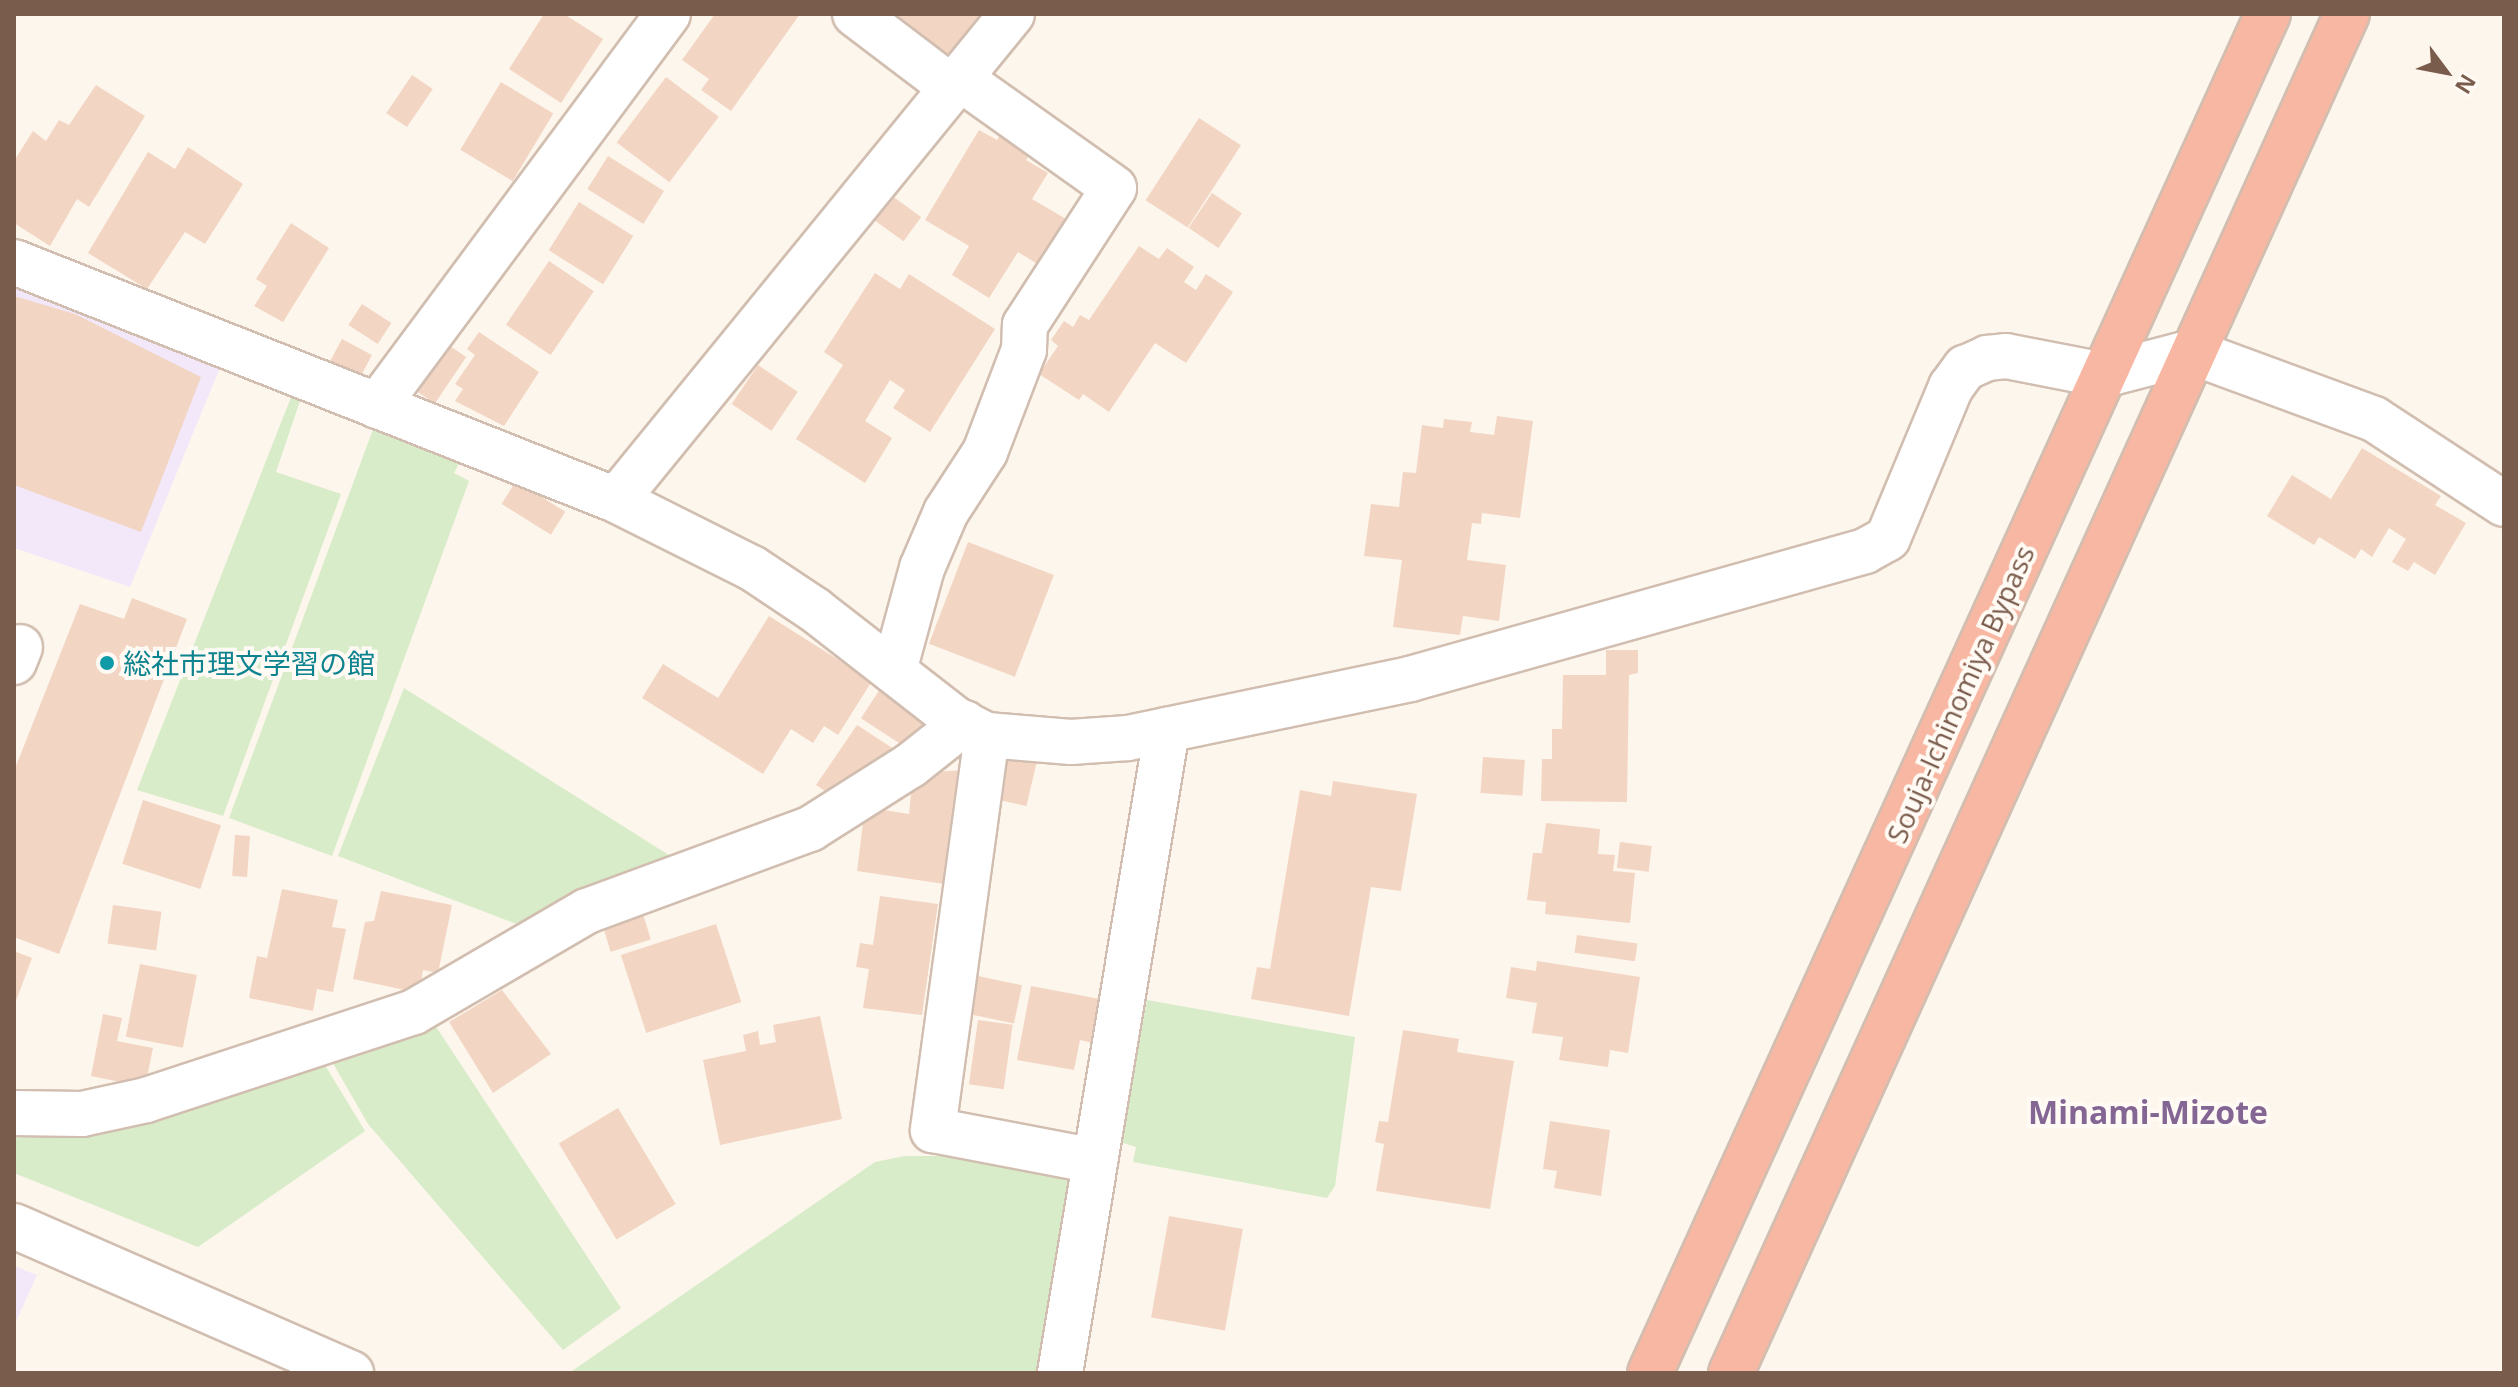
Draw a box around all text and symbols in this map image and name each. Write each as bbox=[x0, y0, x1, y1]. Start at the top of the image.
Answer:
north arrow bbox=[2406, 32, 2486, 112]
text: N bbox=[2449, 69, 2484, 100]
street label: Souja-Ichinomiya Bypass bbox=[1879, 540, 2041, 848]
place label: 総社市理文学習の館 bbox=[123, 646, 375, 680]
marker: 総社市理文学習の館 bbox=[98, 654, 116, 672]
district label: Minami-Mizote bbox=[2028, 1093, 2268, 1131]

